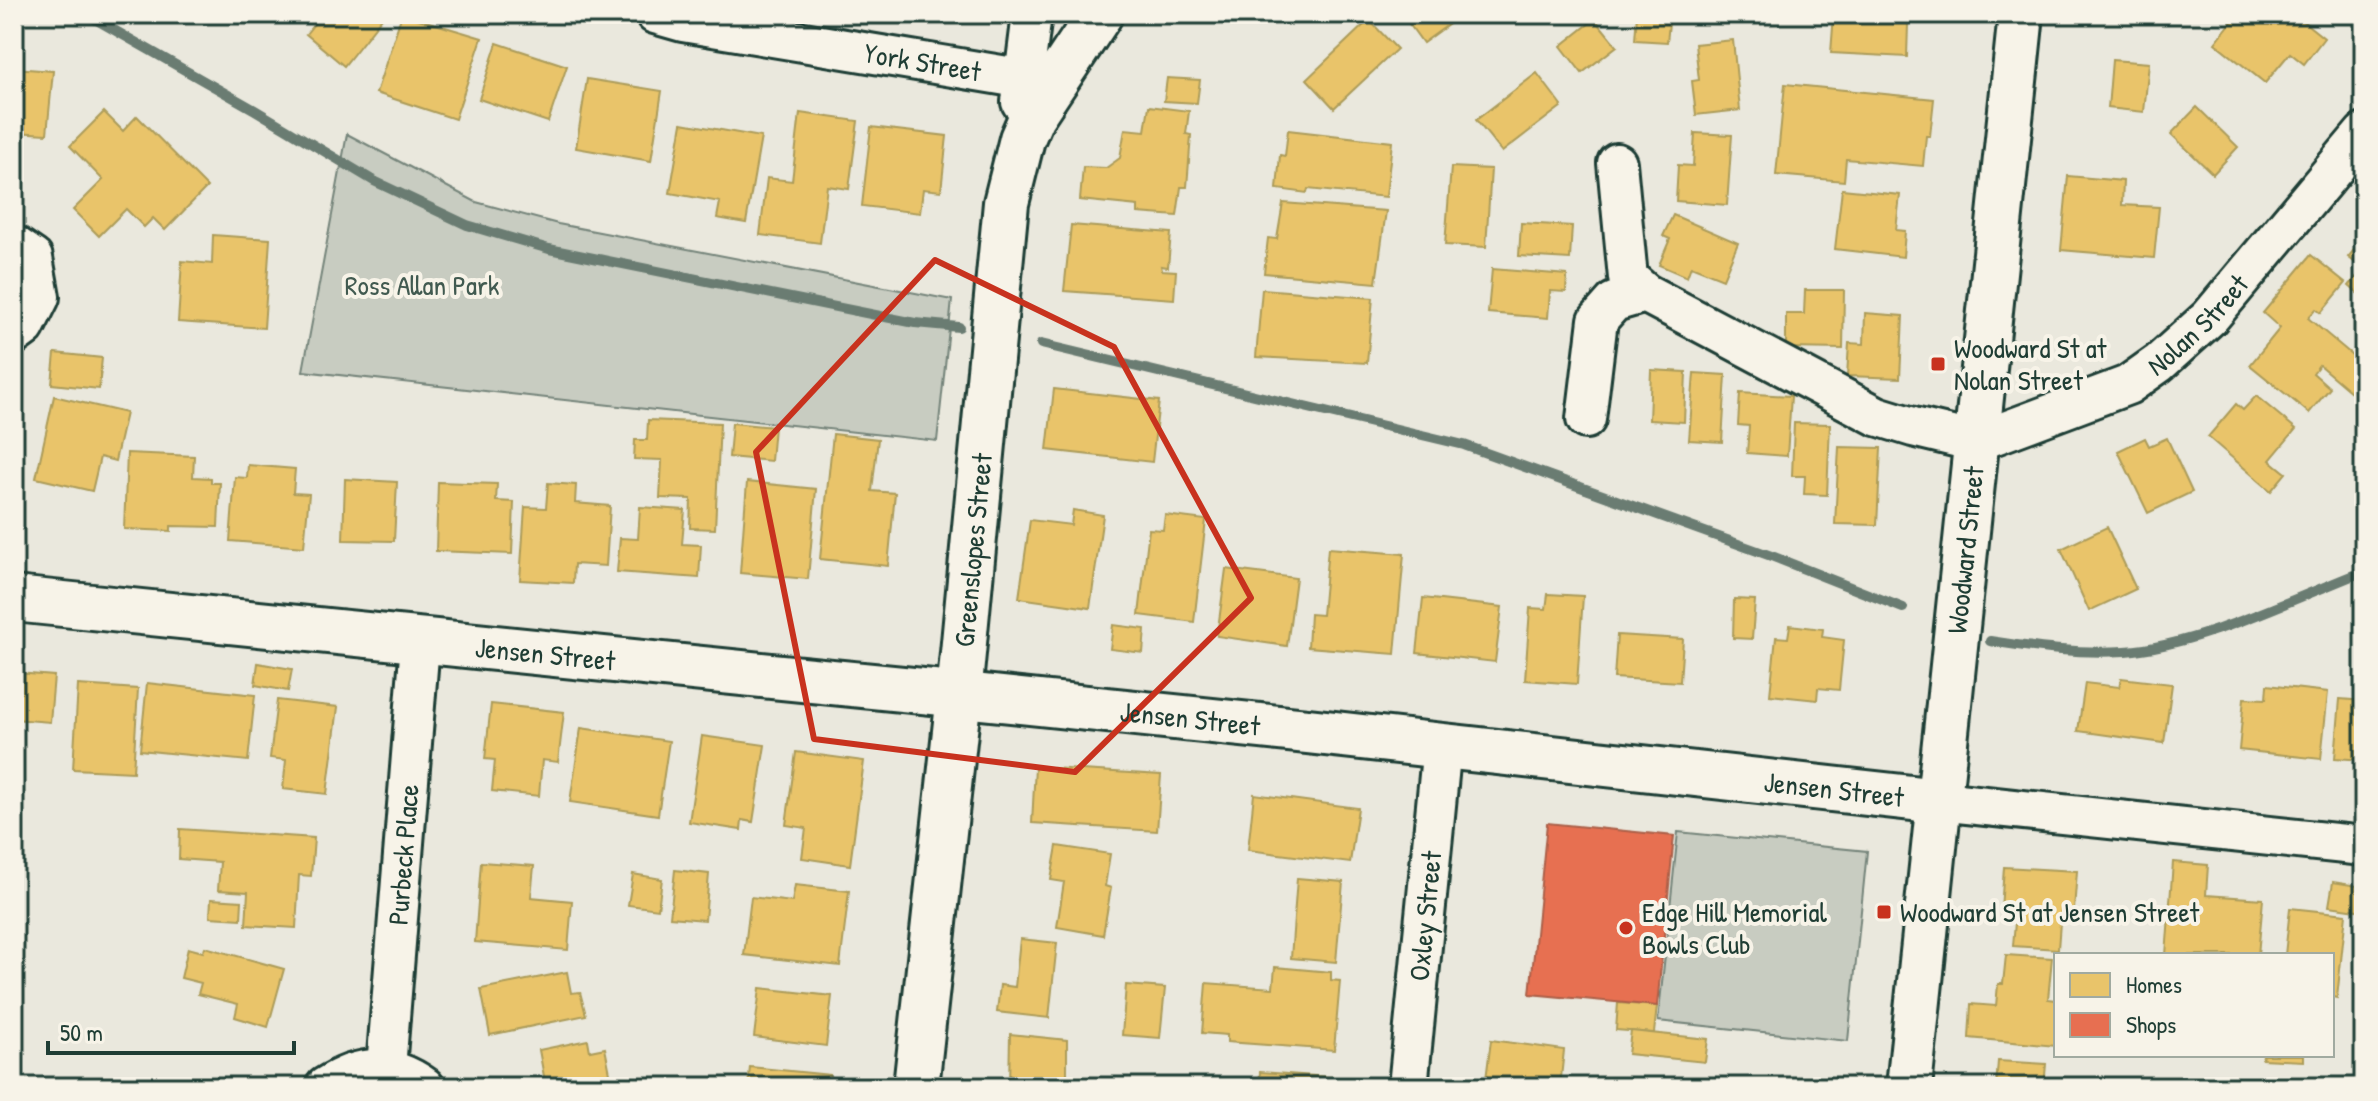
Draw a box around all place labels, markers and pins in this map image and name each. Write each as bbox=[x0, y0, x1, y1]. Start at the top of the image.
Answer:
place label: Woodward St at Nolan Street bbox=[1954, 329, 2107, 399]
marker: Woodward St at Nolan Street bbox=[1929, 355, 1947, 373]
place label: Edge Hill Memorial Bowls Club bbox=[1642, 893, 1827, 963]
place label: Woodward St at Jensen Street bbox=[1900, 893, 2200, 931]
marker: Woodward St at Jensen Street bbox=[1875, 903, 1893, 921]
marker: Edge Hill Memorial Bowls Club bbox=[1617, 919, 1635, 937]

